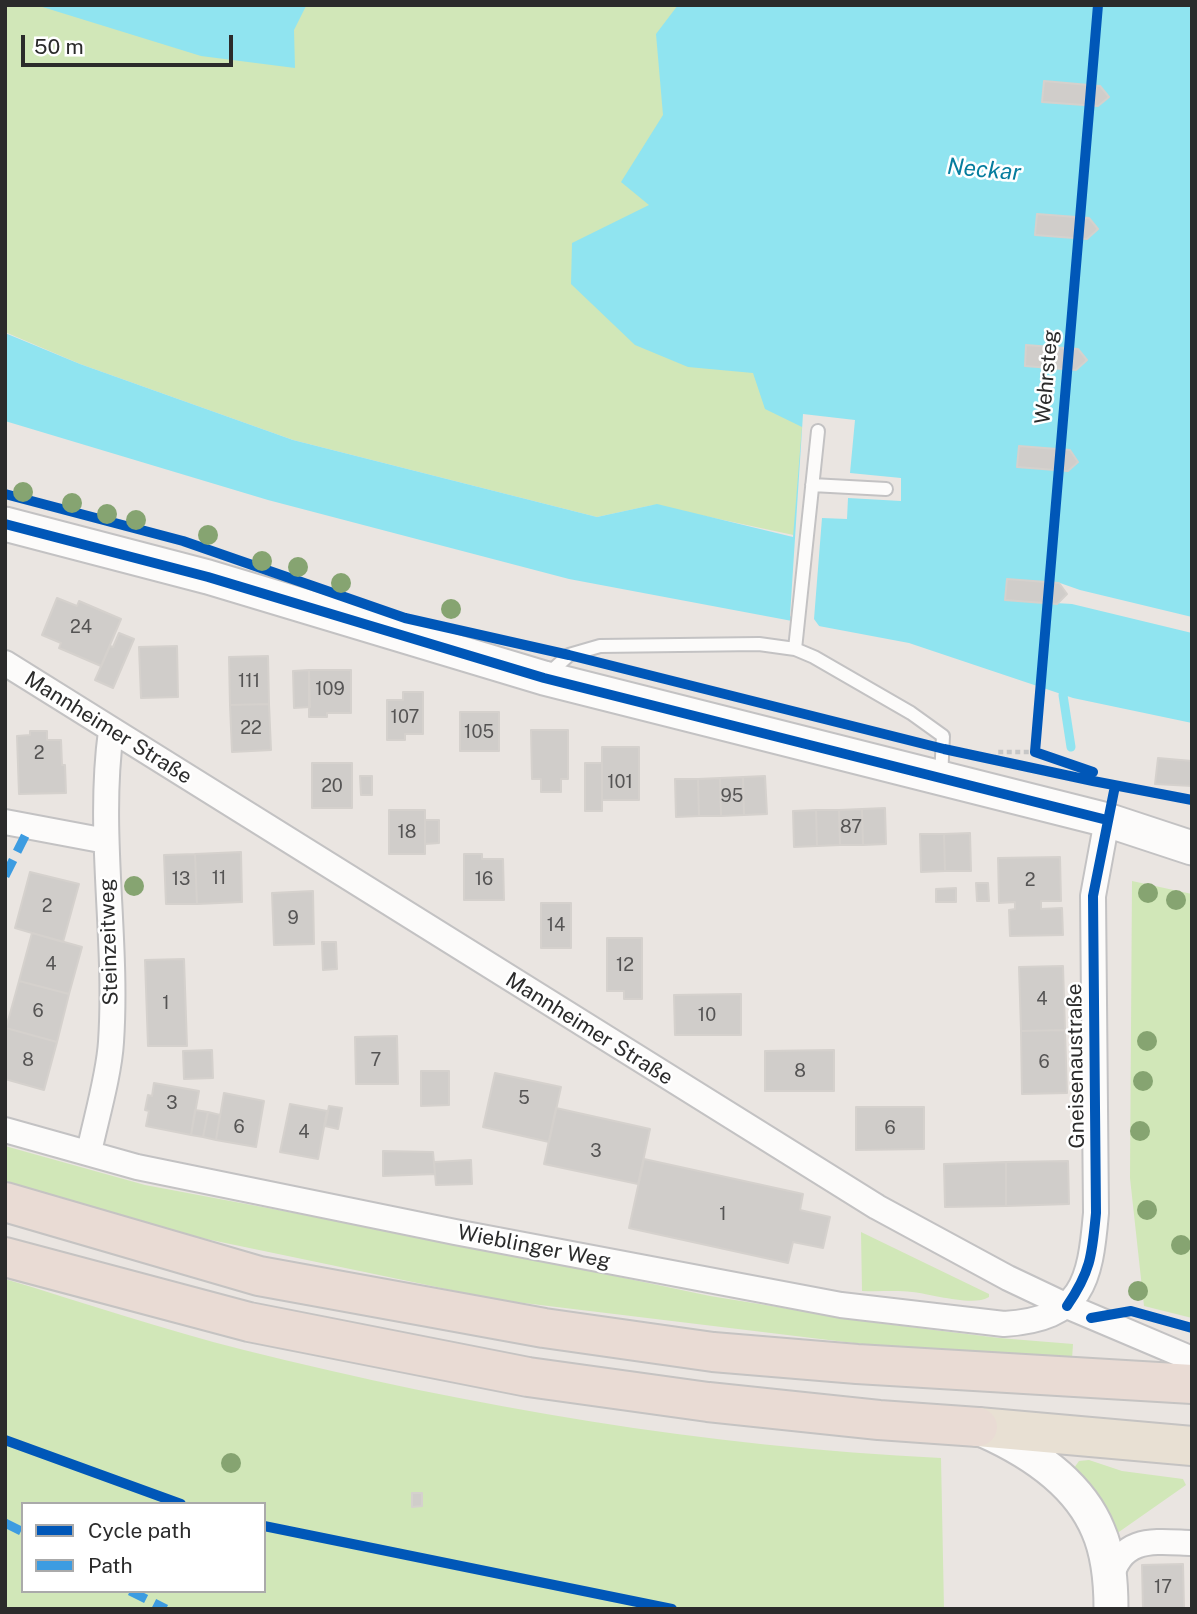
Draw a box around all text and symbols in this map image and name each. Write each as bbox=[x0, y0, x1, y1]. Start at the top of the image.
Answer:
scale bar bbox=[24, 21, 236, 65]
text: 50 m bbox=[34, 34, 84, 59]
water label: Neckar bbox=[946, 153, 1022, 187]
street label: Wehrsteg bbox=[1030, 329, 1064, 425]
house number: 24 bbox=[70, 616, 92, 638]
street label: Mannheimer Straße bbox=[20, 666, 196, 790]
house number: 111 bbox=[238, 670, 260, 692]
house number: 109 bbox=[315, 678, 345, 700]
house number: 107 bbox=[391, 706, 419, 728]
house number: 22 bbox=[240, 717, 262, 739]
house number: 105 bbox=[464, 721, 494, 743]
house number: 2 bbox=[34, 742, 44, 764]
house number: 101 bbox=[607, 771, 633, 793]
house number: 20 bbox=[321, 775, 343, 797]
house number: 95 bbox=[721, 785, 743, 807]
house number: 87 bbox=[840, 816, 862, 838]
house number: 18 bbox=[398, 821, 416, 843]
house number: 11 bbox=[212, 867, 226, 889]
house number: 13 bbox=[172, 868, 190, 890]
house number: 16 bbox=[475, 868, 493, 890]
house number: 2 bbox=[1025, 869, 1035, 891]
street label: Steinzeitweg bbox=[94, 878, 124, 1006]
house number: 2 bbox=[42, 895, 52, 917]
house number: 9 bbox=[287, 907, 299, 929]
house number: 14 bbox=[547, 914, 565, 936]
house number: 4 bbox=[45, 953, 57, 975]
house number: 12 bbox=[616, 954, 634, 976]
street label: Mannheimer Straße bbox=[501, 967, 677, 1091]
street label: Gneisenaustraße bbox=[1062, 983, 1090, 1149]
house number: 4 bbox=[1036, 988, 1048, 1010]
house number: 1 bbox=[162, 992, 170, 1014]
house number: 6 bbox=[32, 1000, 44, 1022]
house number: 10 bbox=[698, 1004, 716, 1026]
house number: 8 bbox=[22, 1049, 34, 1071]
house number: 7 bbox=[371, 1049, 381, 1071]
house number: 6 bbox=[1038, 1051, 1050, 1073]
house number: 8 bbox=[794, 1060, 806, 1082]
house number: 5 bbox=[518, 1087, 530, 1109]
house number: 3 bbox=[166, 1092, 178, 1114]
house number: 6 bbox=[233, 1116, 245, 1138]
house number: 6 bbox=[884, 1117, 896, 1139]
house number: 4 bbox=[298, 1121, 310, 1143]
house number: 3 bbox=[590, 1140, 602, 1162]
house number: 1 bbox=[719, 1203, 727, 1225]
street label: Wieblinger Weg bbox=[455, 1220, 613, 1274]
legend bbox=[21, 1502, 266, 1593]
text: Cycle path bbox=[88, 1518, 191, 1543]
text: Path bbox=[88, 1553, 133, 1578]
house number: 17 bbox=[1154, 1576, 1172, 1598]

